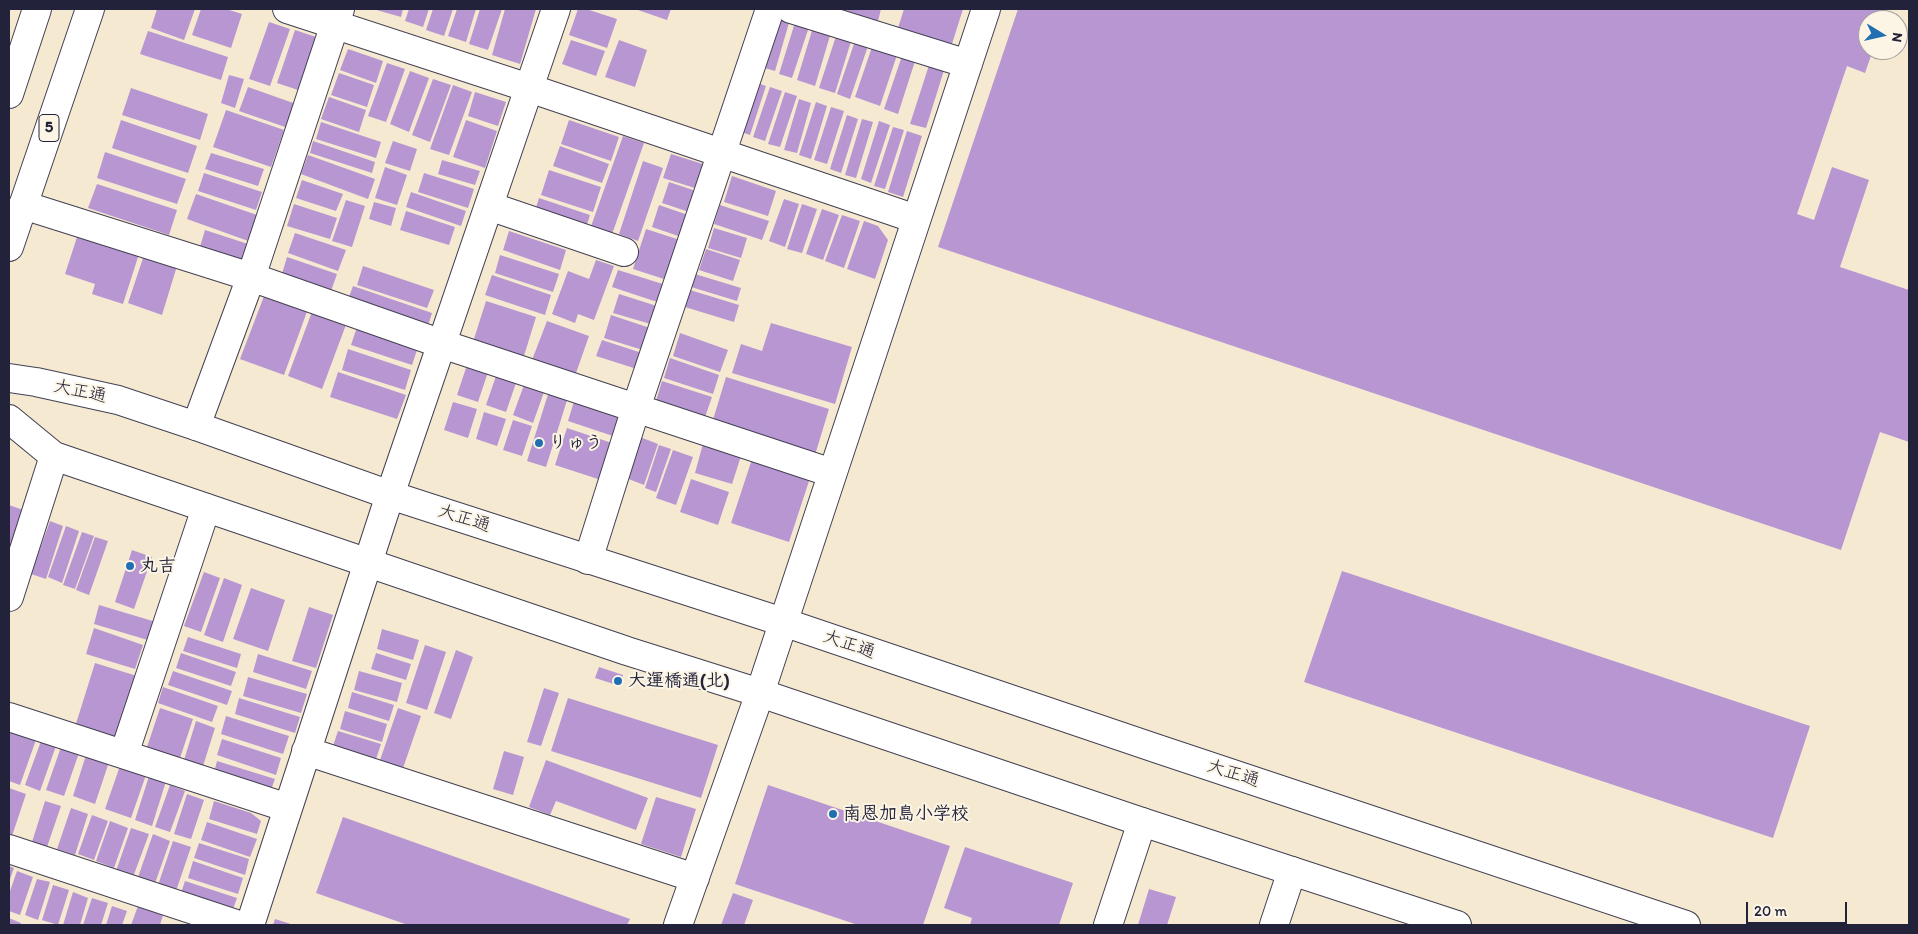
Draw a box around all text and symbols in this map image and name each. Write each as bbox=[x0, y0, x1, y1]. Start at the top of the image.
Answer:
north arrow bbox=[1858, 10, 1908, 60]
text: N bbox=[1888, 31, 1906, 43]
road number: 5 bbox=[39, 115, 59, 142]
street label: 大正通 bbox=[51, 376, 109, 408]
place label: りゅう bbox=[549, 432, 603, 454]
marker: りゅう bbox=[533, 437, 545, 449]
street label: 大正通 bbox=[435, 500, 493, 538]
place label: 丸吉 bbox=[140, 555, 176, 577]
marker: 丸吉 bbox=[124, 560, 136, 572]
street label: 大正通 bbox=[820, 626, 878, 664]
place label: 大運橋通(北) bbox=[628, 670, 730, 692]
marker: 大運橋通(北) bbox=[612, 675, 624, 687]
street label: 大正通 bbox=[1204, 755, 1262, 793]
place label: 南恩加島小学校 bbox=[843, 803, 969, 825]
marker: 南恩加島小学校 bbox=[827, 808, 839, 820]
scale bar bbox=[1748, 892, 1849, 924]
text: 20 m bbox=[1754, 902, 1787, 920]

